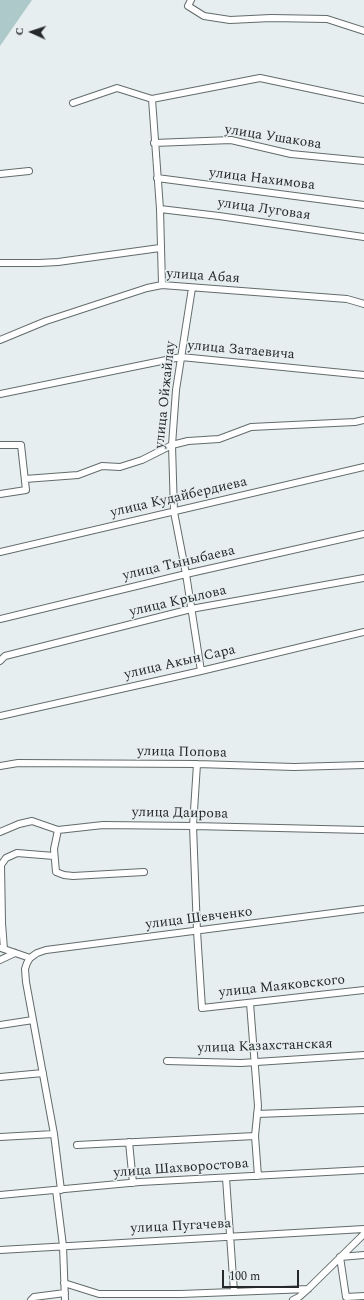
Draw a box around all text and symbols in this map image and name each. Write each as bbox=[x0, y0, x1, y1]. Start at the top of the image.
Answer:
north arrow bbox=[12, 12, 52, 52]
text: С bbox=[11, 27, 28, 36]
street label: улица Ушакова bbox=[223, 122, 323, 154]
street label: улица Нахимова bbox=[208, 165, 316, 195]
street label: улица Луговая bbox=[216, 195, 312, 225]
street label: улица Абая bbox=[166, 266, 240, 288]
street label: улица Затаевича bbox=[187, 338, 295, 364]
street label: улица Ойжайлау bbox=[152, 340, 180, 450]
street label: улица Кудайбердиева bbox=[109, 474, 249, 522]
street label: улица Тыныбаева bbox=[121, 543, 237, 585]
street label: улица Крылова bbox=[128, 583, 228, 621]
street label: улица Акын Сара bbox=[123, 642, 237, 684]
street label: улица Попова bbox=[137, 744, 227, 762]
street label: улица Даирова bbox=[132, 805, 228, 823]
street label: улица Шевченко bbox=[145, 904, 253, 934]
street label: улица Маяковского bbox=[218, 972, 346, 1002]
street label: улица Казахстанская bbox=[197, 1036, 333, 1058]
street label: улица Шахворостова bbox=[113, 1156, 249, 1182]
street label: улица Пугачева bbox=[130, 1216, 232, 1238]
scale bar bbox=[224, 1262, 301, 1288]
text: 100 m bbox=[229, 1267, 260, 1286]

